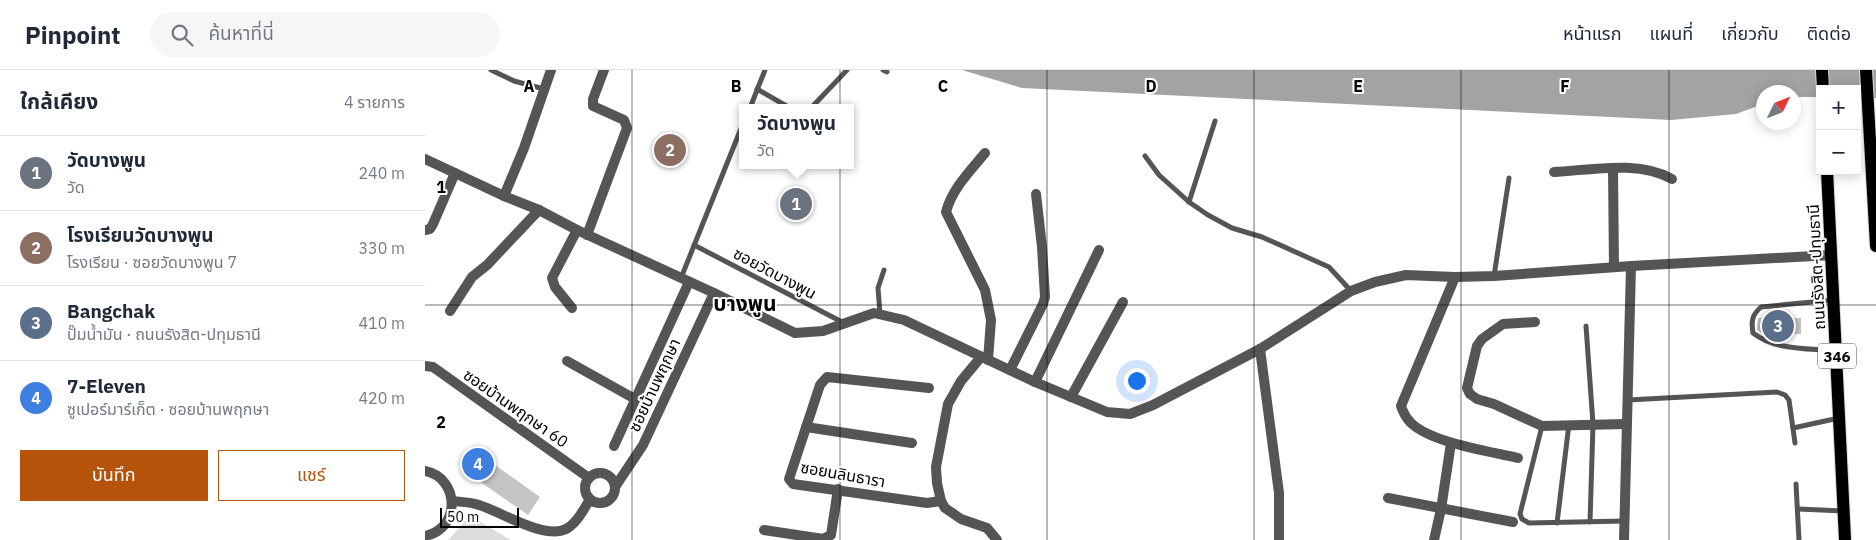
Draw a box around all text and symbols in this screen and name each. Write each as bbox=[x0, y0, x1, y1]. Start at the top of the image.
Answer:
search box bbox=[150, 12, 500, 57]
text: Pinpoint bbox=[25, 19, 120, 51]
icon: search bbox=[168, 21, 196, 49]
text: ค้นหาที่นี่ bbox=[208, 21, 274, 45]
text: หน้าแรก bbox=[1563, 22, 1621, 45]
text: แผนที่ bbox=[1649, 22, 1693, 45]
text: เกี่ยวกับ bbox=[1721, 22, 1779, 45]
text: ติดต่อ bbox=[1807, 22, 1851, 45]
text: A bbox=[524, 76, 535, 96]
text: B bbox=[731, 76, 742, 96]
text: C bbox=[938, 76, 948, 96]
text: D bbox=[1145, 76, 1157, 96]
text: E bbox=[1353, 76, 1363, 96]
text: F bbox=[1560, 76, 1570, 96]
north arrow bbox=[1756, 85, 1801, 130]
map controls bbox=[1816, 85, 1861, 175]
button: + bbox=[1816, 85, 1861, 130]
text: ใกล้เคียง bbox=[20, 87, 98, 115]
text: 4 รายการ bbox=[344, 92, 405, 112]
popup bbox=[739, 104, 854, 169]
text: วัดบางพูน bbox=[757, 111, 836, 135]
button: − bbox=[1816, 130, 1861, 175]
pin: 2 bbox=[654, 131, 686, 169]
text: วัด bbox=[757, 140, 775, 160]
text: วัดบางพูน bbox=[67, 148, 146, 172]
text: 1 bbox=[31, 163, 41, 183]
text: 240 m bbox=[358, 163, 405, 183]
text: วัด bbox=[67, 177, 85, 197]
text: 1 bbox=[436, 177, 446, 197]
pin: 1 bbox=[780, 185, 812, 223]
street label: ถนนรังสิต-ปทุมธานี bbox=[1803, 204, 1829, 330]
text: โรงเรียนวัดบางพูน bbox=[67, 223, 214, 247]
text: 2 bbox=[31, 238, 41, 258]
text: 330 m bbox=[358, 238, 405, 258]
street label: ซอยวัดบางพูน bbox=[730, 243, 820, 303]
text: โรงเรียน · ซอยวัดบางพูน 7 bbox=[67, 252, 237, 272]
district label: บางพูน bbox=[713, 290, 777, 316]
text: Bangchak bbox=[67, 299, 155, 323]
pin: 3 bbox=[1762, 307, 1794, 345]
text: 3 bbox=[31, 313, 41, 333]
text: 410 m bbox=[358, 313, 405, 333]
text: ปั๊มน้ำมัน · ถนนรังสิต-ปทุมธานี bbox=[67, 324, 261, 344]
street label: ซอยบ้านพฤกษา bbox=[624, 335, 684, 435]
road number: 346 bbox=[1818, 344, 1856, 368]
street label: ซอยบ้านพฤกษา 60 bbox=[460, 364, 572, 452]
your location bbox=[1124, 368, 1150, 394]
text: 7-Eleven bbox=[67, 374, 146, 398]
text: 4 bbox=[31, 388, 41, 408]
text: 420 m bbox=[358, 388, 405, 408]
text: ซูเปอร์มาร์เก็ต · ซอยบ้านพฤกษา bbox=[67, 399, 269, 419]
text: 2 bbox=[436, 412, 446, 432]
pin: 4 bbox=[462, 445, 494, 483]
button: บันทึก bbox=[20, 450, 208, 501]
button: แชร์ bbox=[218, 450, 405, 501]
street label: ซอยนลินธารา bbox=[799, 457, 887, 491]
scale bar bbox=[440, 505, 519, 528]
text: 50 m bbox=[447, 508, 479, 526]

